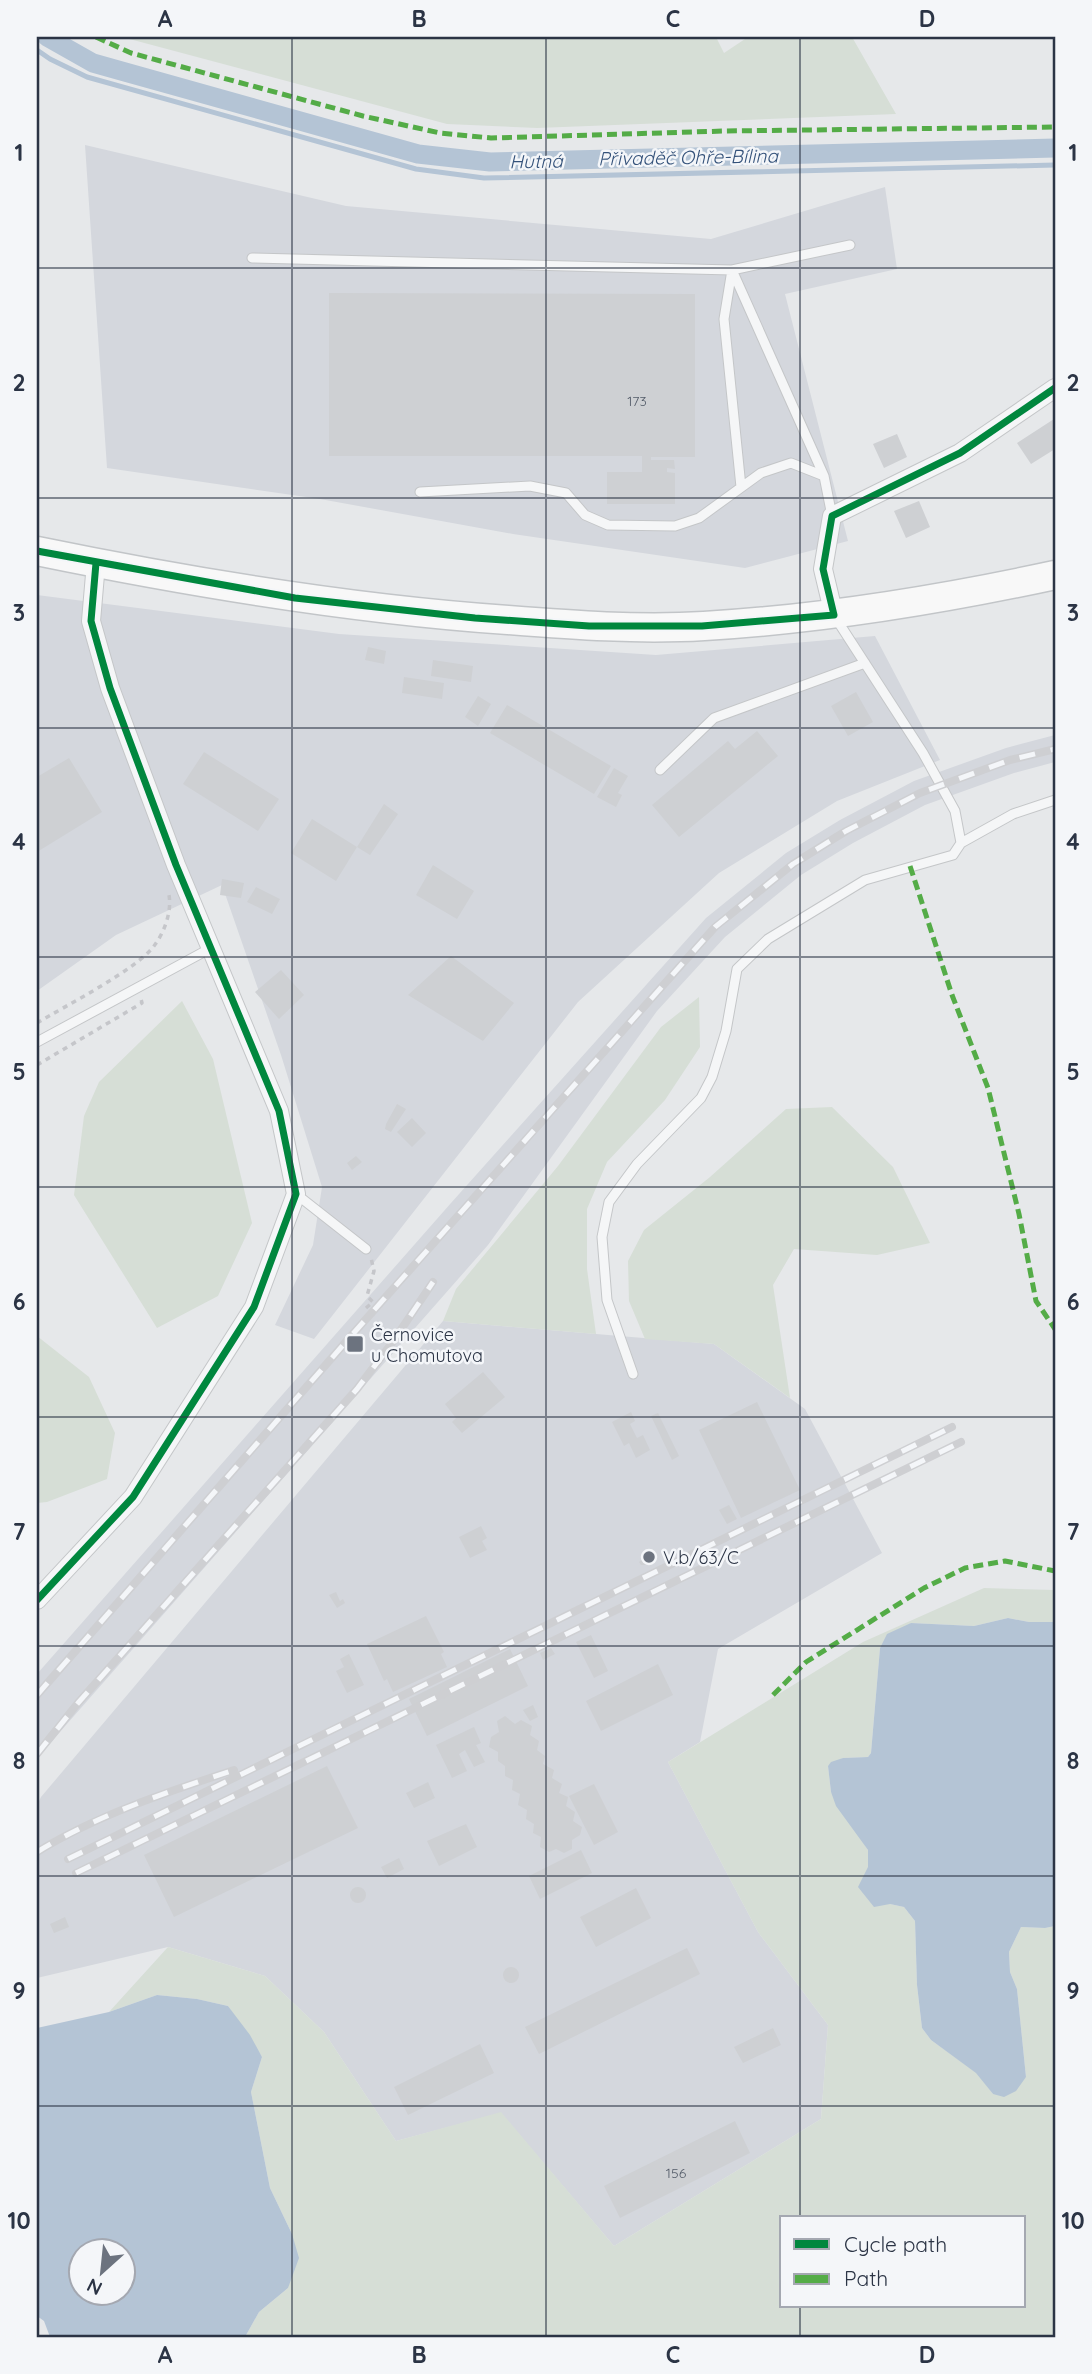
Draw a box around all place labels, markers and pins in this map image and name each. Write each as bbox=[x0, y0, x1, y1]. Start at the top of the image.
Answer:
place label: Černovice u Chomutova bbox=[371, 1323, 483, 1367]
marker: Černovice u Chomutova bbox=[345, 1334, 365, 1354]
place label: V.b/63/C bbox=[663, 1546, 739, 1569]
marker: V.b/63/C bbox=[641, 1549, 657, 1565]

